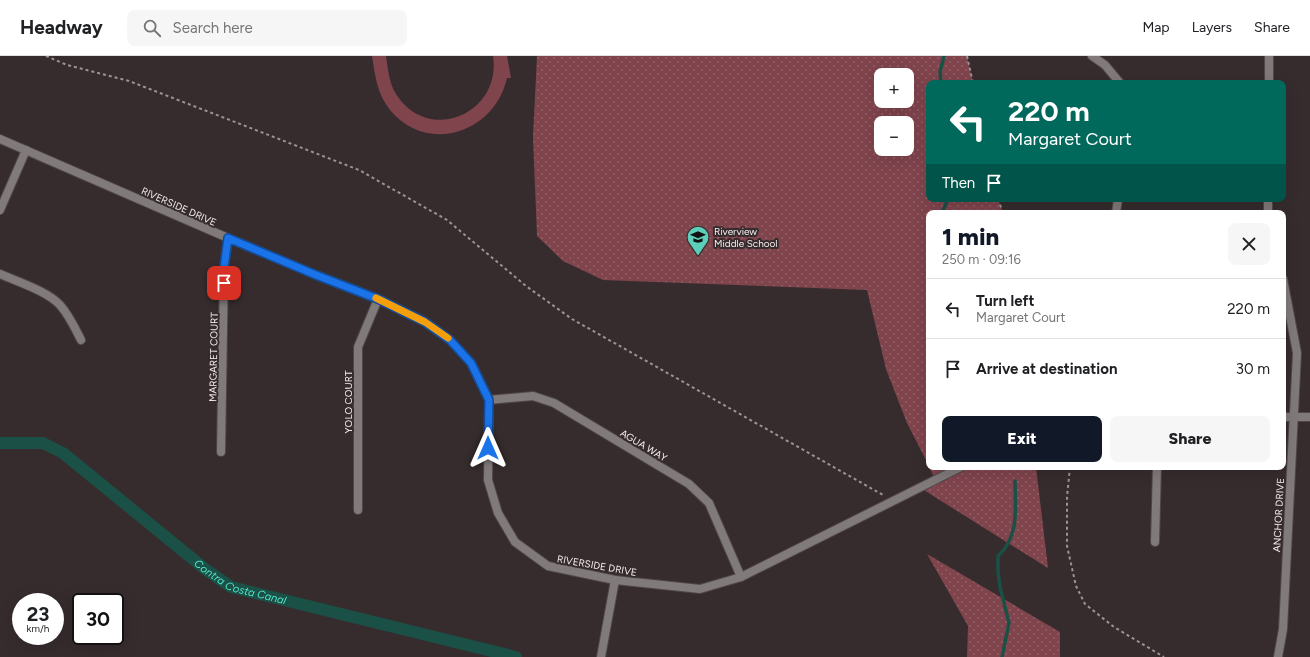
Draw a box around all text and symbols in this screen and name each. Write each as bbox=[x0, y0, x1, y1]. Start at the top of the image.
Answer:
search box bbox=[127, 10, 407, 46]
text: Headway bbox=[20, 16, 103, 39]
icon: search bbox=[141, 17, 163, 39]
text: Search here bbox=[173, 19, 253, 37]
text: Map bbox=[1142, 19, 1170, 36]
text: Layers bbox=[1192, 19, 1232, 36]
text: Share bbox=[1254, 19, 1290, 36]
map controls bbox=[874, 68, 914, 156]
button: + bbox=[874, 68, 914, 108]
text: 220 m bbox=[1008, 94, 1090, 128]
icon: left bbox=[942, 96, 994, 148]
button: − bbox=[874, 116, 914, 156]
text: Margaret Court bbox=[1008, 128, 1132, 150]
icon: arrive bbox=[983, 172, 1005, 194]
text: Then bbox=[942, 174, 975, 192]
street label: RIVERSIDE DRIVE bbox=[139, 184, 218, 229]
text: 1 min bbox=[942, 222, 999, 251]
button: close bbox=[1228, 223, 1270, 265]
school or university icon: Riverview Middle School bbox=[685, 224, 711, 257]
place label: Riverview Middle School bbox=[714, 225, 778, 250]
text: 250 m · 09:16 bbox=[942, 252, 1021, 267]
pin bbox=[207, 266, 241, 300]
icon: arrive bbox=[213, 272, 235, 294]
text: Turn left bbox=[976, 292, 1034, 310]
icon: left bbox=[942, 298, 964, 320]
text: 220 m bbox=[1227, 300, 1270, 318]
text: Margaret Court bbox=[976, 310, 1065, 325]
street label: MARGARET COURT bbox=[206, 312, 221, 402]
icon: arrive bbox=[942, 358, 964, 380]
text: Arrive at destination bbox=[976, 360, 1117, 378]
text: 30 m bbox=[1236, 360, 1270, 378]
street label: YOLO COURT bbox=[342, 370, 355, 433]
button: Exit bbox=[942, 416, 1102, 462]
button: Share bbox=[1110, 416, 1270, 462]
street label: AGUA WAY bbox=[618, 426, 670, 464]
position arrow bbox=[467, 427, 509, 469]
street label: ANCHOR DRIVE bbox=[1270, 477, 1287, 553]
street label: RIVERSIDE DRIVE bbox=[556, 552, 638, 579]
water label: Contra Costa Canal bbox=[191, 557, 288, 607]
speed limit sign: 30 bbox=[72, 593, 124, 645]
text: 23 bbox=[27, 602, 49, 626]
text: km/h bbox=[27, 622, 49, 635]

